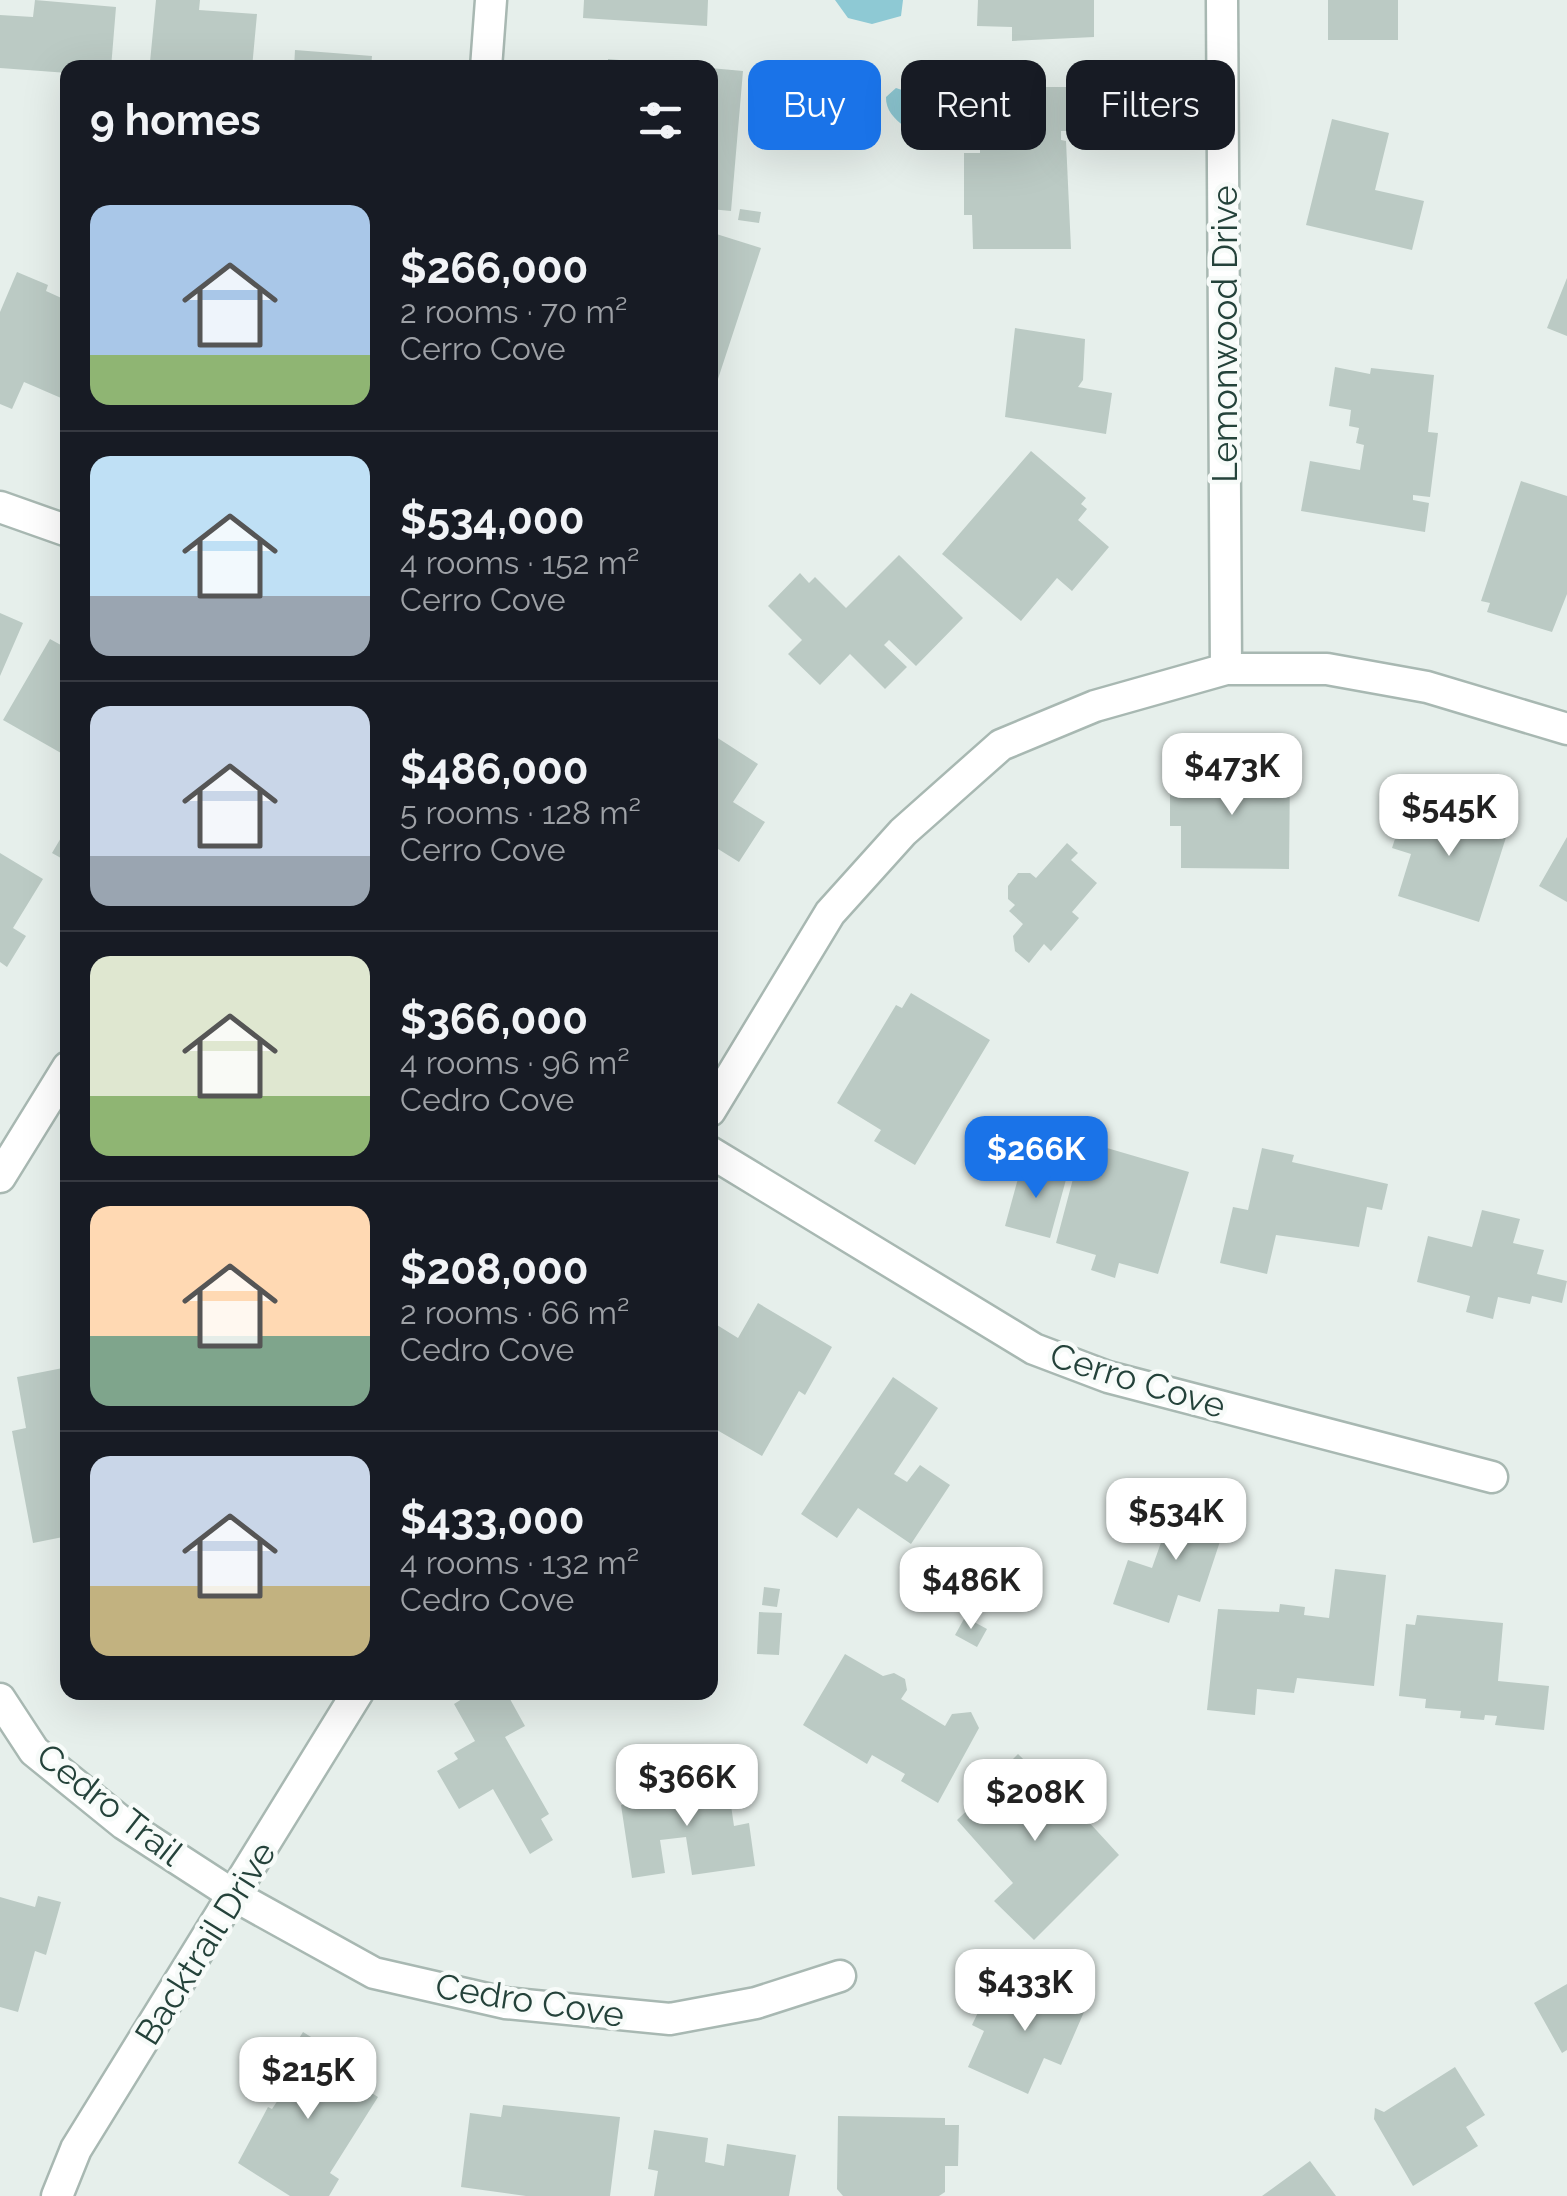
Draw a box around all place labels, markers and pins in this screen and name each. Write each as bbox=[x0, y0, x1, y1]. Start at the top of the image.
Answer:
pin: $473K bbox=[1162, 733, 1302, 818]
pin: $545K bbox=[1379, 774, 1519, 859]
pin: $266K bbox=[966, 1116, 1106, 1201]
pin: $534K bbox=[1106, 1478, 1246, 1563]
pin: $486K bbox=[901, 1547, 1041, 1632]
pin: $366K bbox=[617, 1744, 757, 1829]
pin: $208K bbox=[965, 1759, 1105, 1844]
pin: $433K bbox=[955, 1949, 1095, 2034]
pin: $215K bbox=[238, 2037, 378, 2122]

